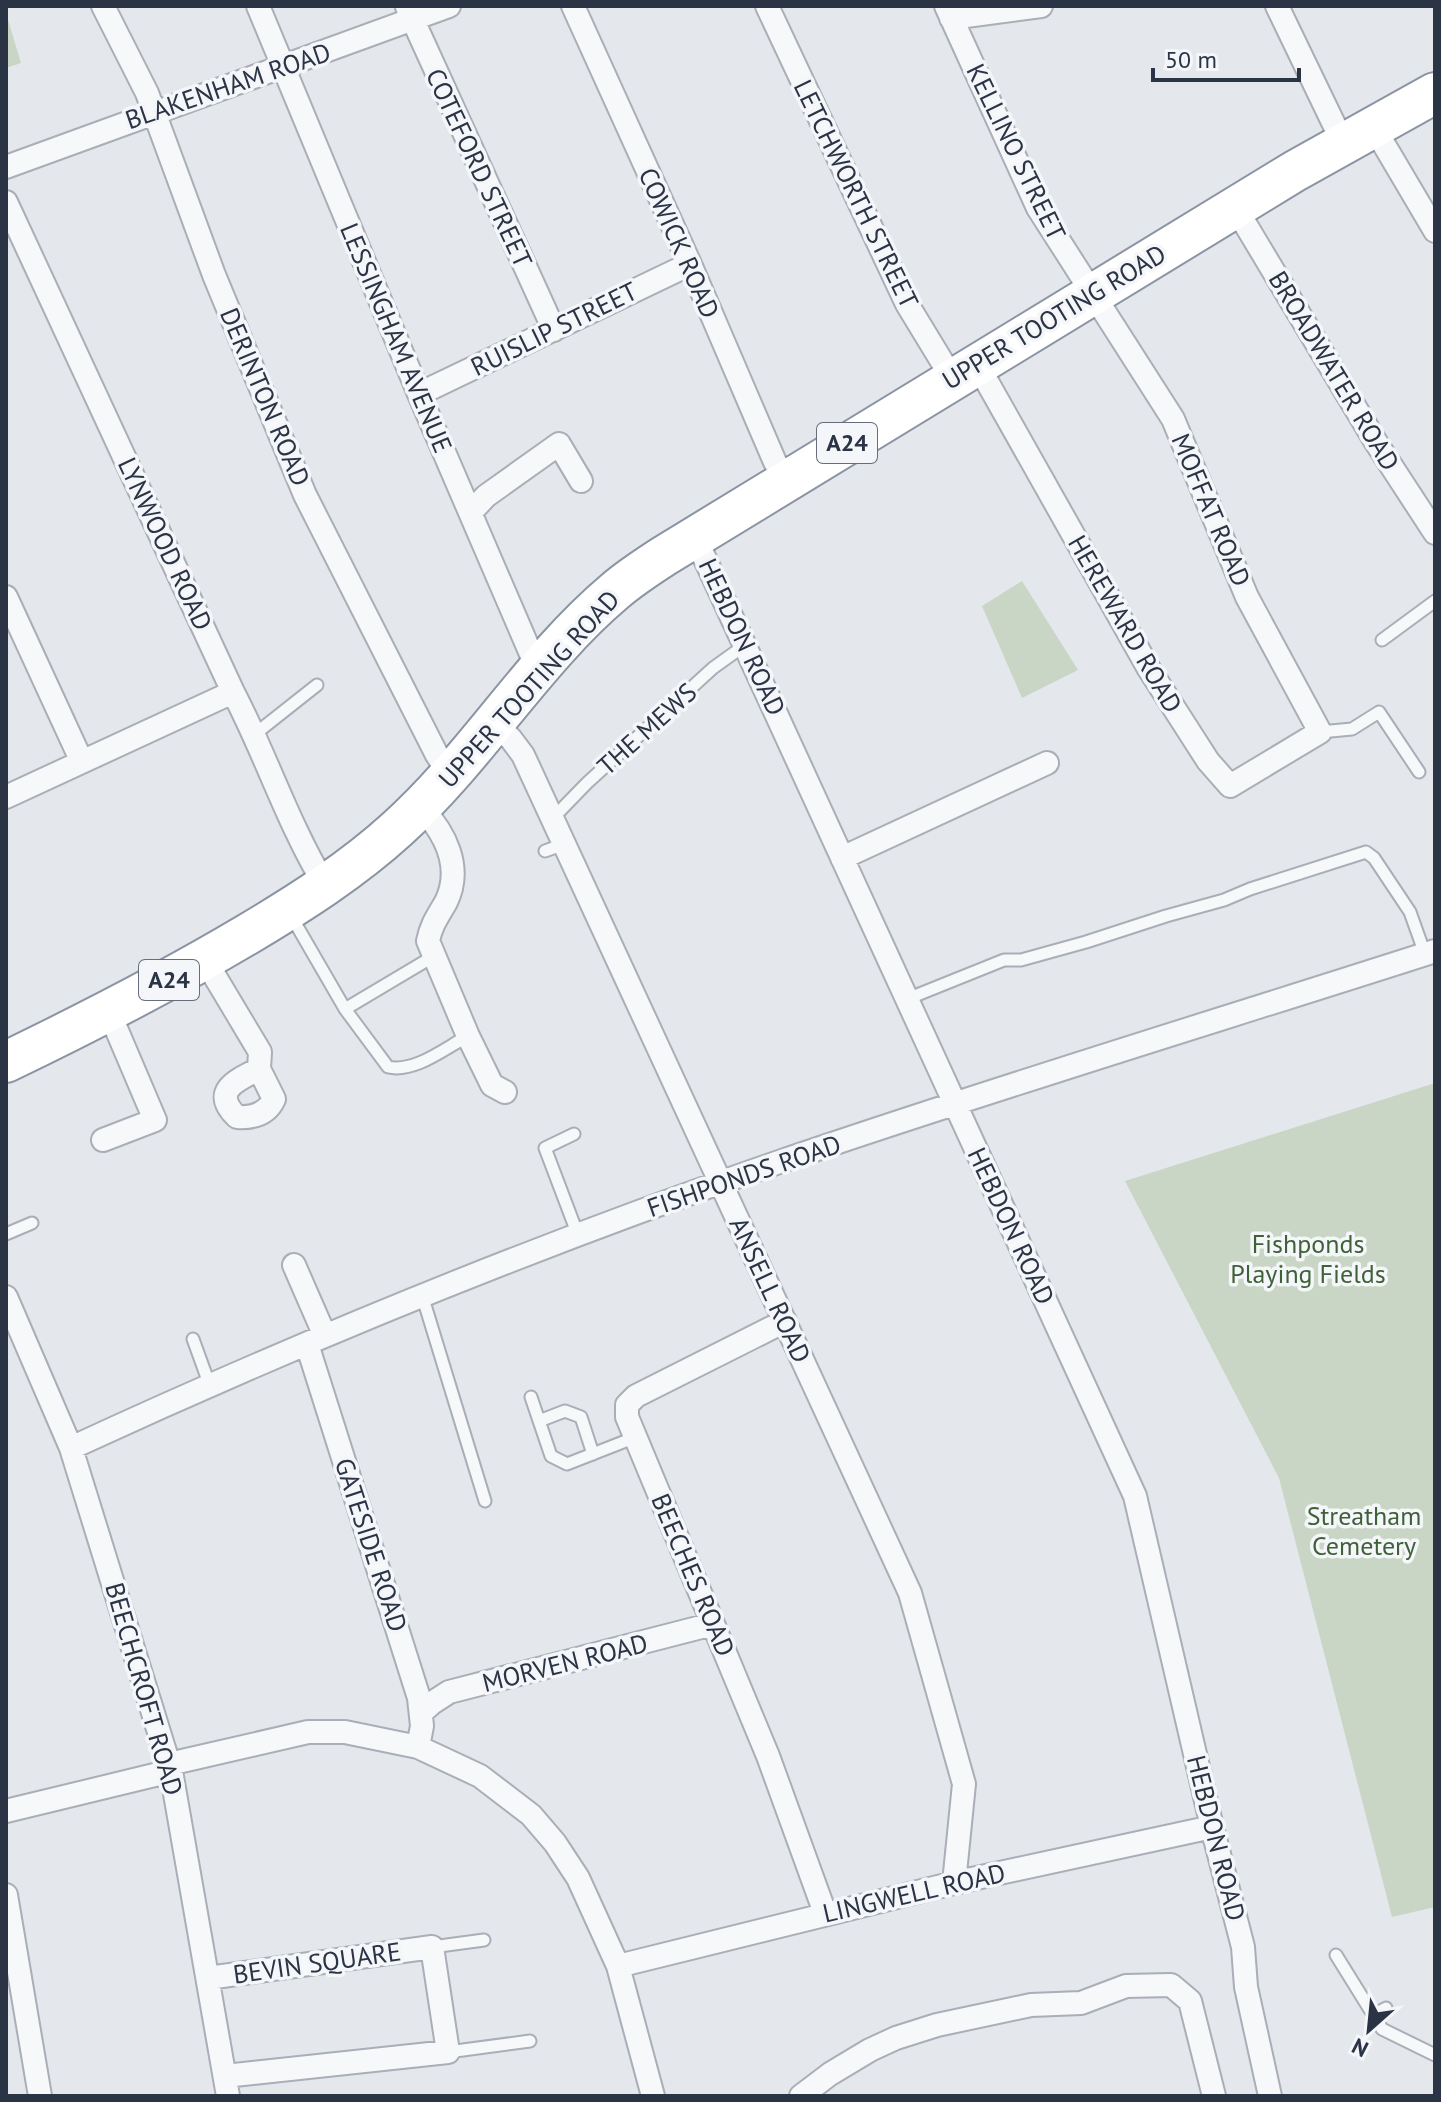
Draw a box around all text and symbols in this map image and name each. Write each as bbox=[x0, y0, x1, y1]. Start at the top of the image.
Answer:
scale bar bbox=[1153, 32, 1299, 82]
street label: BLAKENHAM ROAD bbox=[121, 35, 335, 136]
text: 50 m bbox=[1165, 44, 1217, 75]
street label: KELLINO STREET bbox=[959, 58, 1073, 246]
street label: COTEFORD STREET bbox=[419, 63, 540, 273]
street label: LETCHWORTH STREET bbox=[787, 74, 926, 314]
street label: COWICK ROAD bbox=[632, 163, 727, 323]
street label: LESSINGHAM AVENUE bbox=[333, 218, 460, 458]
street label: UPPER TOOTING ROAD bbox=[936, 237, 1172, 396]
street label: BROADWATER ROAD bbox=[1262, 265, 1407, 477]
street label: RUISLIP STREET bbox=[465, 274, 642, 383]
street label: DERINTON ROAD bbox=[213, 303, 318, 491]
road number: A24 bbox=[817, 423, 877, 463]
street label: MOFFAT ROAD bbox=[1164, 428, 1258, 591]
street label: LYNWOOD ROAD bbox=[111, 452, 220, 635]
street label: HEREWARD ROAD bbox=[1061, 529, 1190, 719]
street label: HEBDON ROAD bbox=[692, 553, 793, 721]
street label: UPPER TOOTING ROAD bbox=[431, 583, 626, 794]
street label: THE MEWS bbox=[590, 675, 703, 782]
road number: A24 bbox=[139, 960, 199, 1000]
street label: FISHPONDS ROAD bbox=[642, 1127, 845, 1224]
street label: HEBDON ROAD bbox=[961, 1142, 1062, 1310]
street label: ANSELL ROAD bbox=[722, 1212, 819, 1368]
park label: Fishponds Playing Fields bbox=[1230, 1227, 1386, 1290]
street label: GATESIDE ROAD bbox=[328, 1454, 415, 1636]
street label: BEECHES ROAD bbox=[644, 1488, 743, 1661]
park label: Streatham Cemetery bbox=[1307, 1499, 1421, 1562]
street label: BEECHCROFT ROAD bbox=[98, 1579, 191, 1799]
street label: MORVEN ROAD bbox=[479, 1626, 651, 1699]
street label: HEBDON ROAD bbox=[1180, 1752, 1253, 1924]
street label: LINGWELL ROAD bbox=[819, 1855, 1008, 1930]
street label: BEVIN SQUARE bbox=[231, 1934, 403, 1991]
north arrow bbox=[1329, 1990, 1409, 2070]
text: N bbox=[1347, 2032, 1373, 2064]

